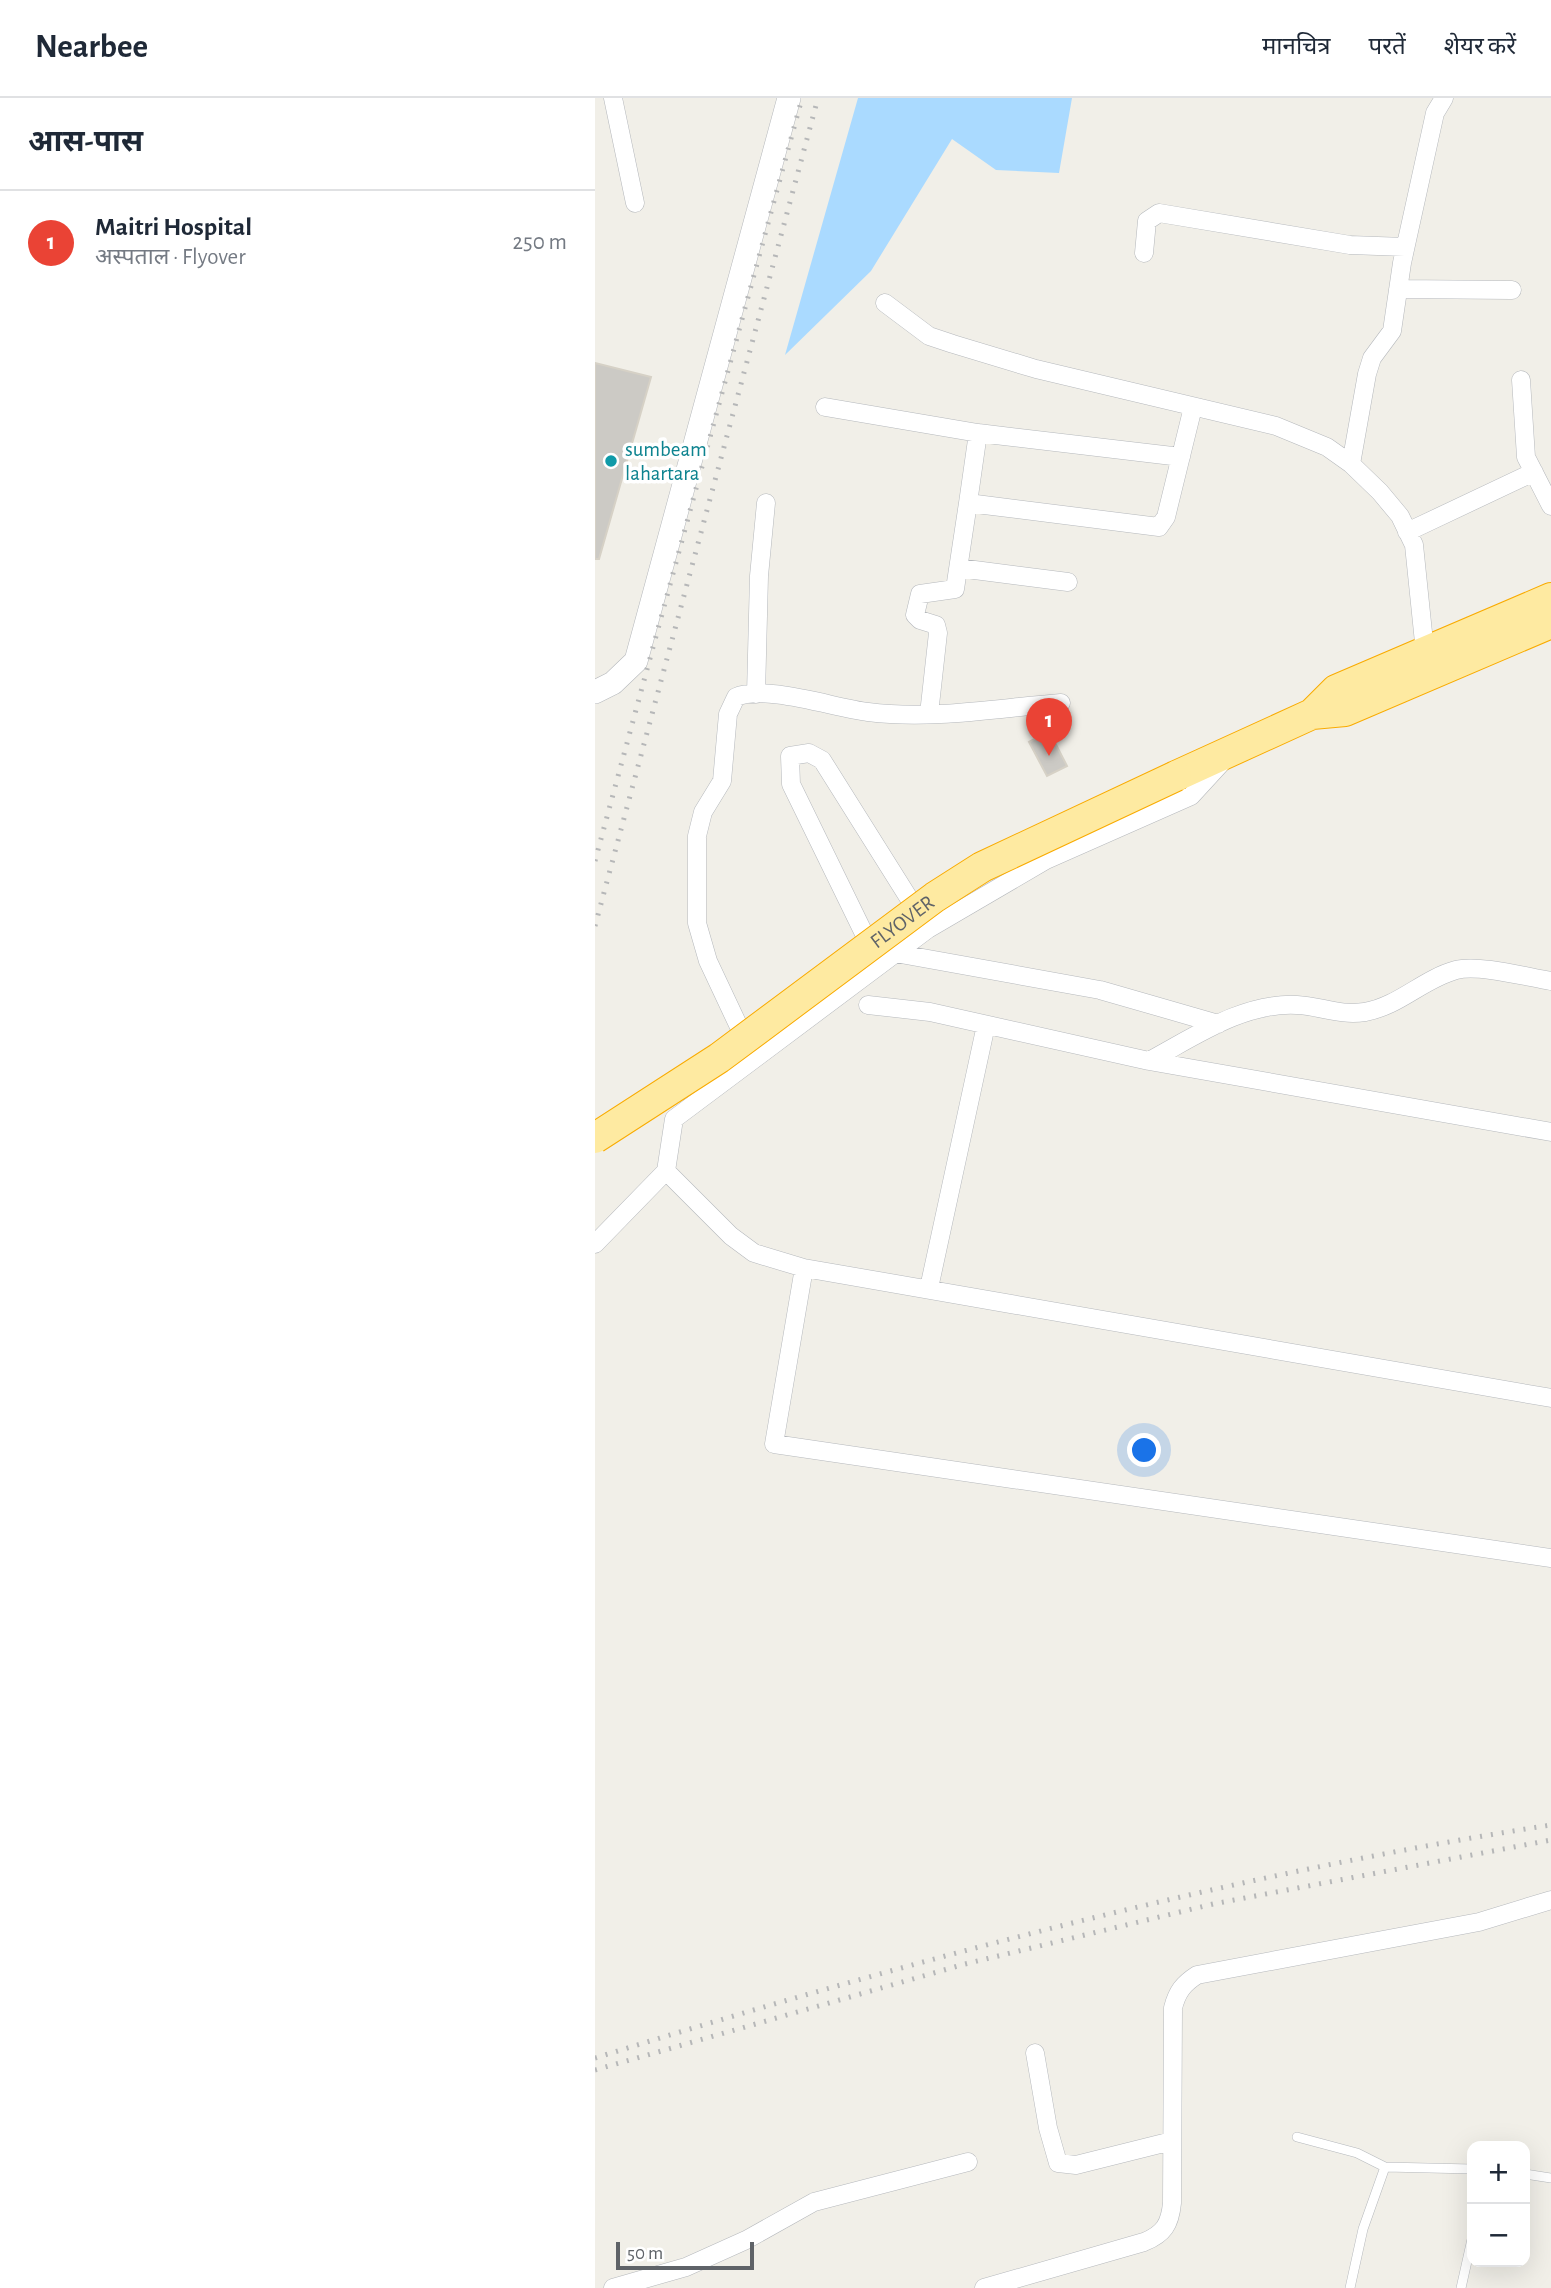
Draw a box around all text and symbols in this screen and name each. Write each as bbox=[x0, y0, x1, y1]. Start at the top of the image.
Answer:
text: Nearbee bbox=[35, 31, 148, 64]
text: मानचित्र bbox=[1262, 35, 1331, 59]
text: परतें bbox=[1369, 35, 1406, 59]
text: शेयर करें bbox=[1444, 35, 1516, 59]
text: आस-पास bbox=[28, 127, 143, 157]
text: Maitri Hospital bbox=[95, 214, 252, 240]
text: 1 bbox=[47, 231, 55, 254]
text: 250 m bbox=[513, 231, 567, 254]
text: अस्पताल · Flyover bbox=[95, 246, 246, 269]
place label: sumbeam lahartara bbox=[625, 439, 707, 484]
marker: sumbeam lahartara bbox=[603, 453, 619, 469]
pin: 1 bbox=[1026, 698, 1072, 756]
street label: FLYOVER bbox=[867, 891, 938, 952]
your location bbox=[1127, 1433, 1161, 1467]
map controls bbox=[1467, 2141, 1530, 2267]
button: + bbox=[1467, 2141, 1530, 2204]
button: − bbox=[1467, 2204, 1530, 2267]
scale bar bbox=[616, 2239, 754, 2271]
text: 50 m bbox=[627, 2244, 663, 2263]

